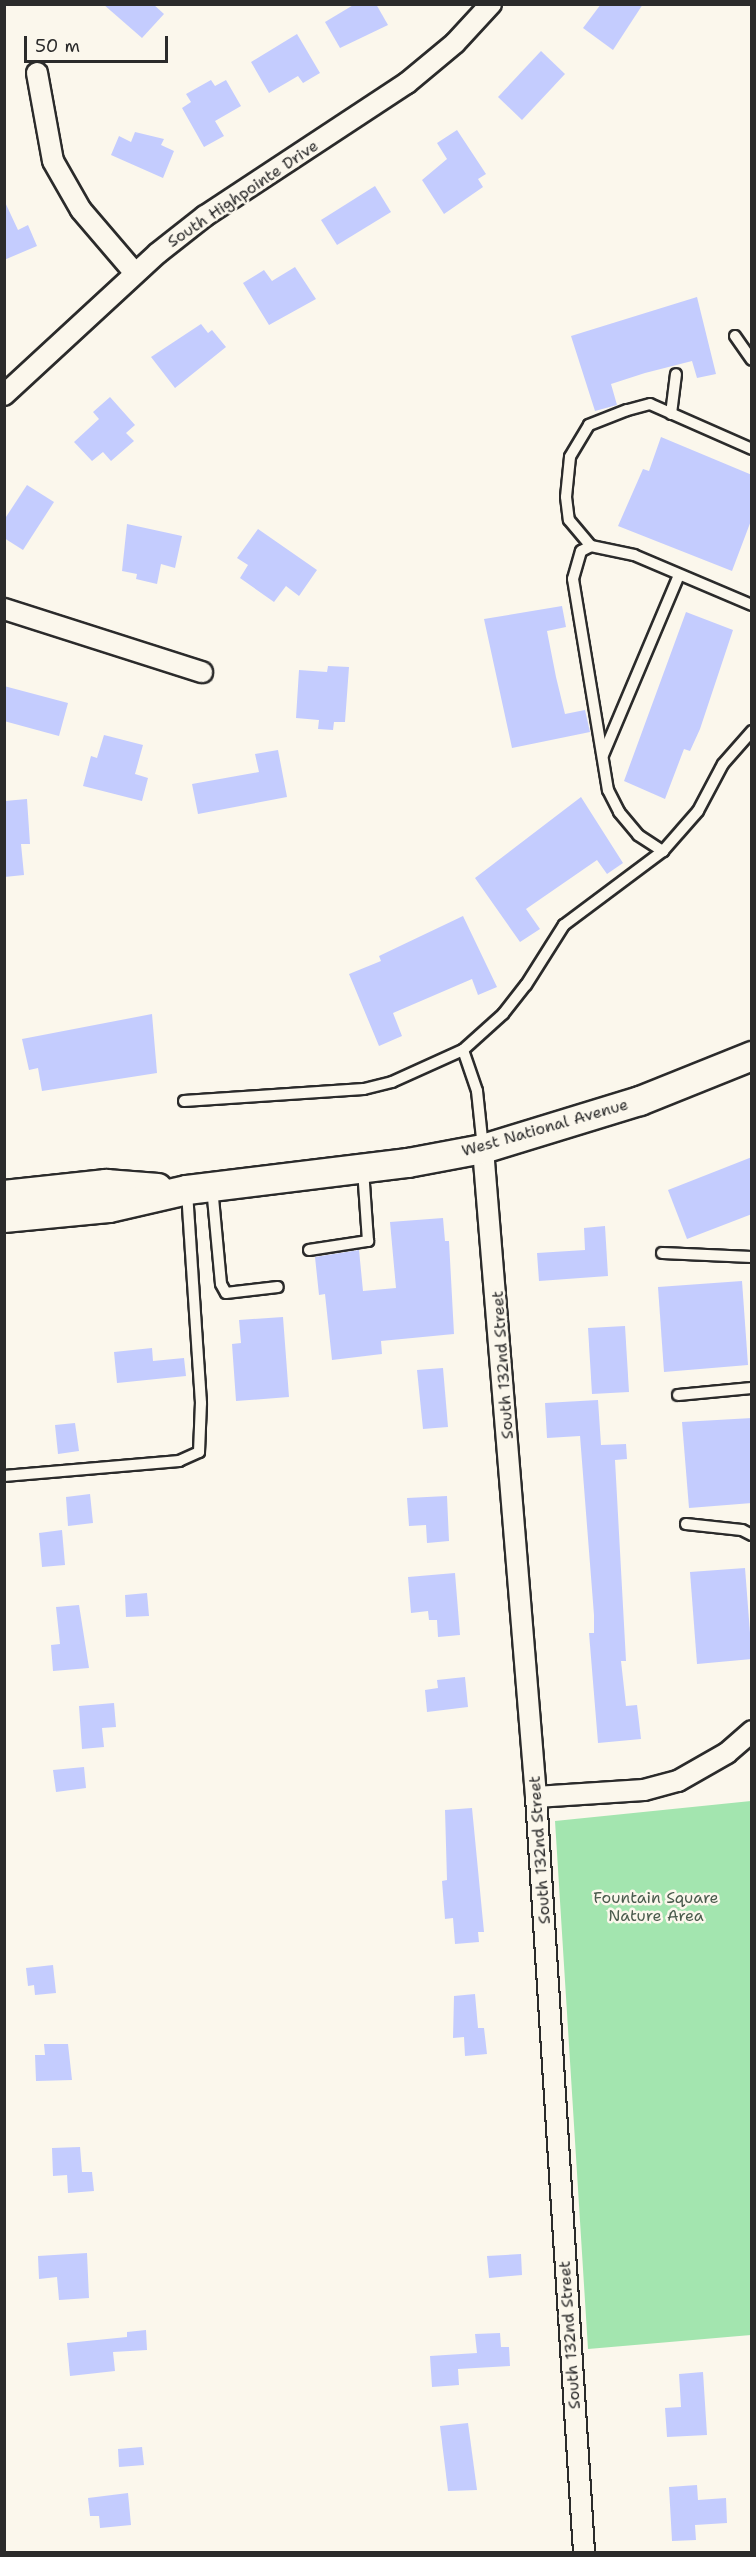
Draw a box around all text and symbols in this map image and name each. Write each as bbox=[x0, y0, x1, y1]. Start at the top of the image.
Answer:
scale bar bbox=[27, 24, 171, 62]
text: 50 m bbox=[35, 34, 80, 58]
street label: South Highpointe Drive bbox=[164, 136, 322, 252]
street label: West National Avenue bbox=[460, 1095, 630, 1161]
street label: South 132nd Street bbox=[488, 1290, 518, 1440]
street label: South 132nd Street bbox=[525, 1775, 555, 1925]
park label: Fountain Square Nature Area bbox=[593, 1888, 719, 1926]
street label: South 132nd Street bbox=[555, 2260, 585, 2410]

